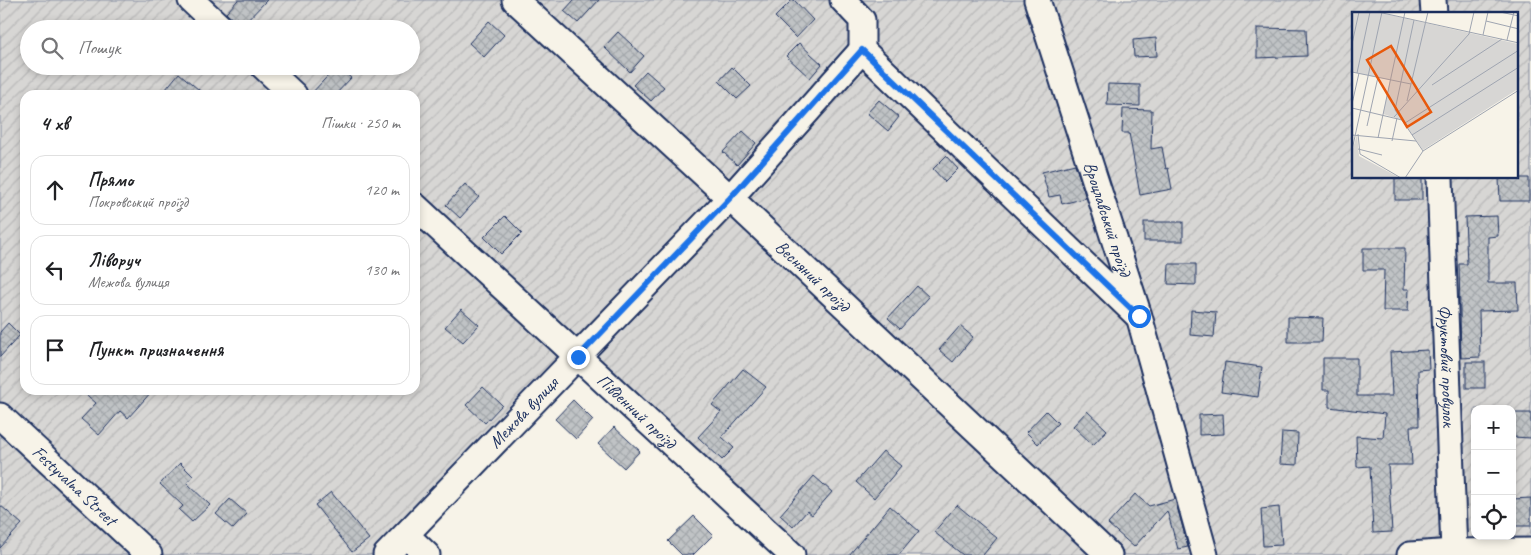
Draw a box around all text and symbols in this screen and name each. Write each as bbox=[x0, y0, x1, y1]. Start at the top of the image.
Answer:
inset map bbox=[1352, 12, 1518, 179]
search box bbox=[20, 20, 420, 75]
icon: search bbox=[38, 34, 66, 62]
text: Пошук bbox=[78, 36, 120, 60]
text: 4 хв bbox=[40, 110, 69, 136]
text: Пішки · 250 m bbox=[321, 113, 400, 133]
street label: Вроцлавський проїзд bbox=[1079, 159, 1137, 281]
text: Прямо bbox=[88, 168, 133, 192]
icon: ahead bbox=[41, 176, 69, 204]
text: 120 m bbox=[365, 180, 399, 200]
text: Покровський проїзд bbox=[88, 192, 188, 212]
street label: Весняний проїзд bbox=[771, 236, 856, 318]
text: Ліворуч bbox=[88, 248, 140, 272]
icon: left bbox=[41, 256, 69, 284]
text: 130 m bbox=[365, 260, 399, 280]
text: Межова вулиця bbox=[88, 272, 169, 292]
route start bbox=[1128, 305, 1151, 328]
street label: Фруктовий провулок bbox=[1434, 305, 1460, 429]
icon: arrive bbox=[41, 336, 69, 364]
text: Пункт призначення bbox=[88, 338, 223, 362]
route end bbox=[567, 346, 590, 369]
street label: Південний проїзд bbox=[592, 369, 683, 455]
street label: Межова вулиця bbox=[484, 371, 564, 453]
map controls bbox=[1471, 405, 1516, 540]
button: + bbox=[1471, 405, 1516, 450]
street label: Festyvalna Street bbox=[28, 441, 124, 532]
button: − bbox=[1471, 450, 1516, 495]
button: locate bbox=[1471, 495, 1516, 540]

